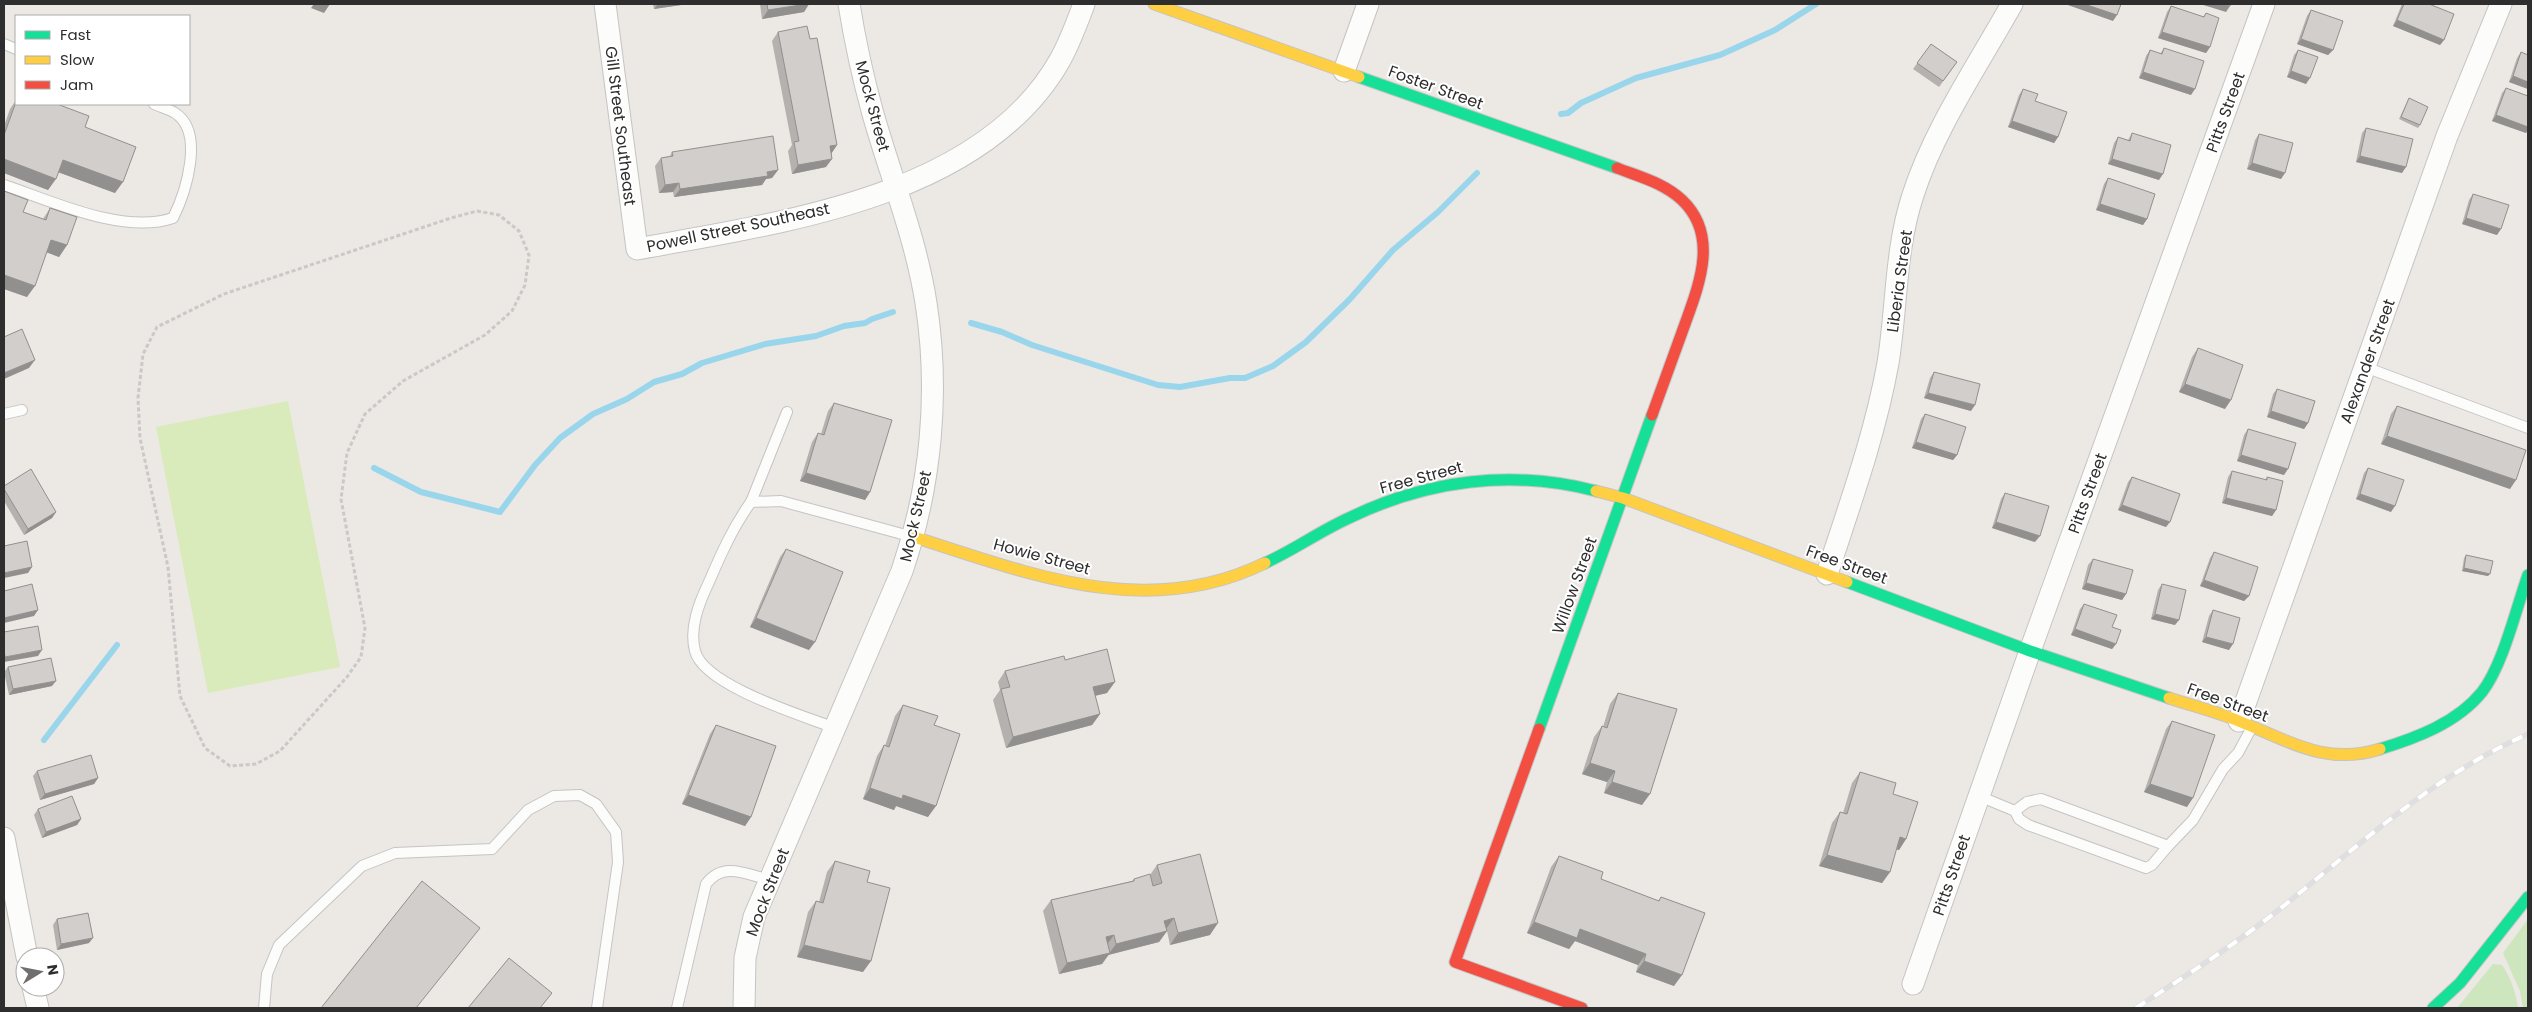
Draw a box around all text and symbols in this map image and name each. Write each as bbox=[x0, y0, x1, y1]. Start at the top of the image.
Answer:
legend bbox=[15, 15, 190, 105]
text: Fast bbox=[60, 24, 91, 45]
street label: Gill Street Southeast bbox=[599, 45, 642, 207]
text: Slow bbox=[60, 49, 95, 70]
street label: Mock Street bbox=[849, 58, 896, 154]
street label: Foster Street bbox=[1385, 60, 1487, 115]
street label: Pitts Street bbox=[2200, 68, 2251, 156]
text: Jam bbox=[60, 74, 94, 95]
street label: Powell Street Southeast bbox=[644, 197, 832, 258]
street label: Liberia Street bbox=[1881, 228, 1918, 334]
street label: Alexander Street bbox=[2334, 295, 2401, 427]
street label: Pitts Street bbox=[2062, 449, 2113, 537]
street label: Free Street bbox=[1377, 455, 1465, 500]
street label: Mock Street bbox=[894, 468, 937, 564]
street label: Howie Street bbox=[991, 533, 1093, 580]
street label: Willow Street bbox=[1546, 533, 1603, 637]
street label: Free Street bbox=[1803, 539, 1891, 590]
street label: Free Street bbox=[2184, 677, 2272, 728]
street label: Pitts Street bbox=[1927, 831, 1976, 919]
street label: Mock Street bbox=[740, 844, 795, 940]
north arrow bbox=[15, 947, 65, 997]
text: N bbox=[42, 963, 64, 977]

